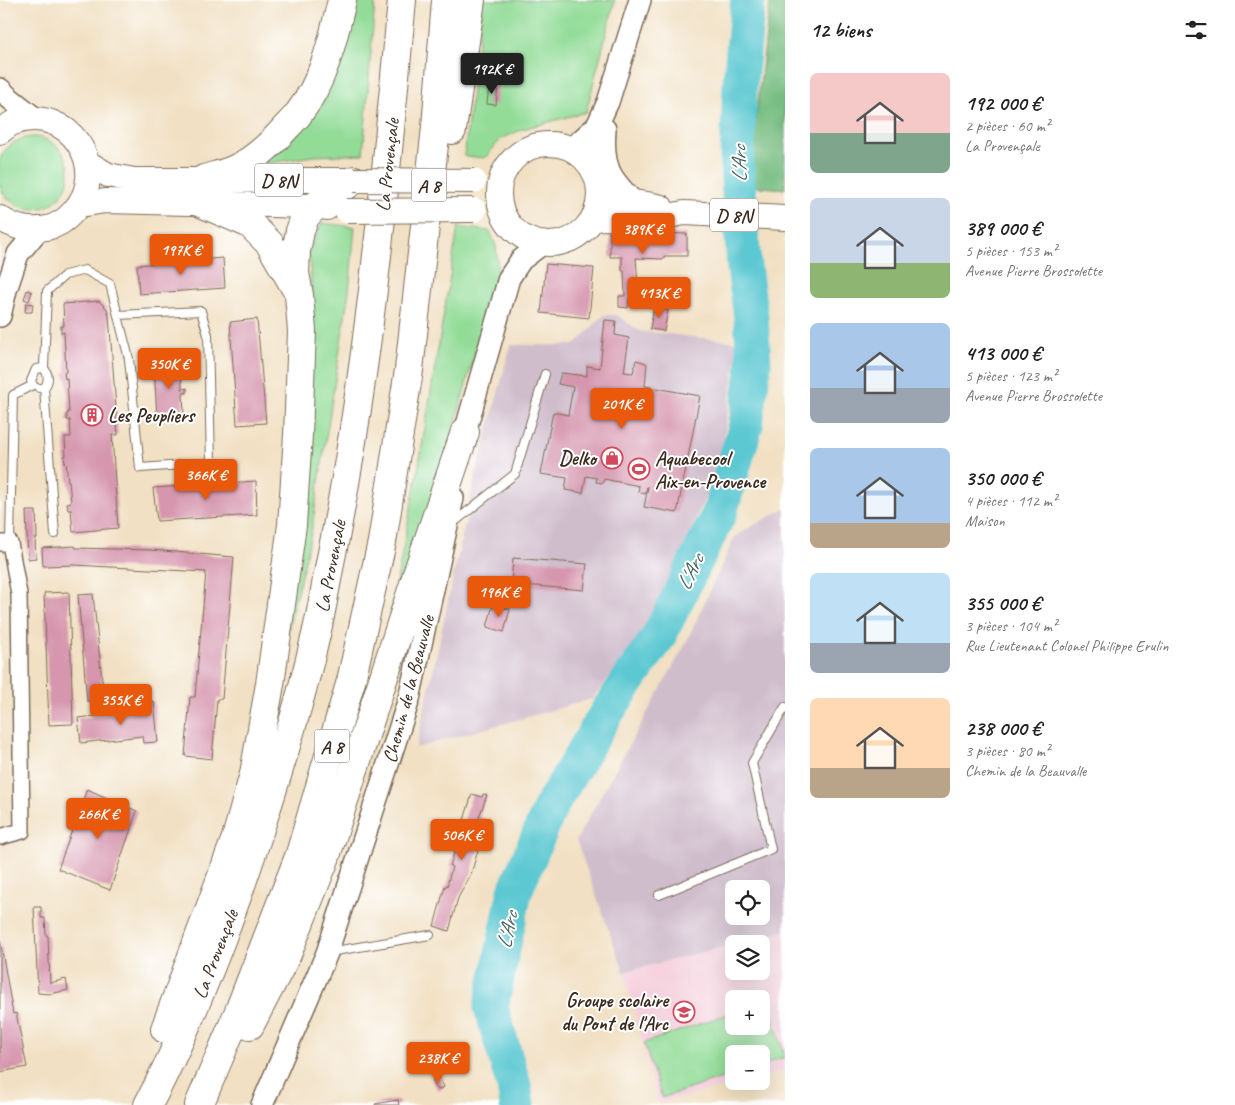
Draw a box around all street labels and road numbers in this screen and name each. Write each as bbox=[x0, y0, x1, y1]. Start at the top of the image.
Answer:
street label: La Provençale bbox=[370, 116, 405, 213]
road number: D 8N bbox=[255, 164, 303, 196]
road number: A 8 bbox=[412, 168, 446, 202]
road number: D 8N bbox=[710, 198, 758, 232]
street label: La Provençale bbox=[309, 516, 352, 614]
street label: Chemin de la Beauvalle bbox=[377, 611, 441, 766]
road number: A 8 bbox=[314, 729, 350, 762]
street label: La Provençale bbox=[187, 905, 244, 1002]

